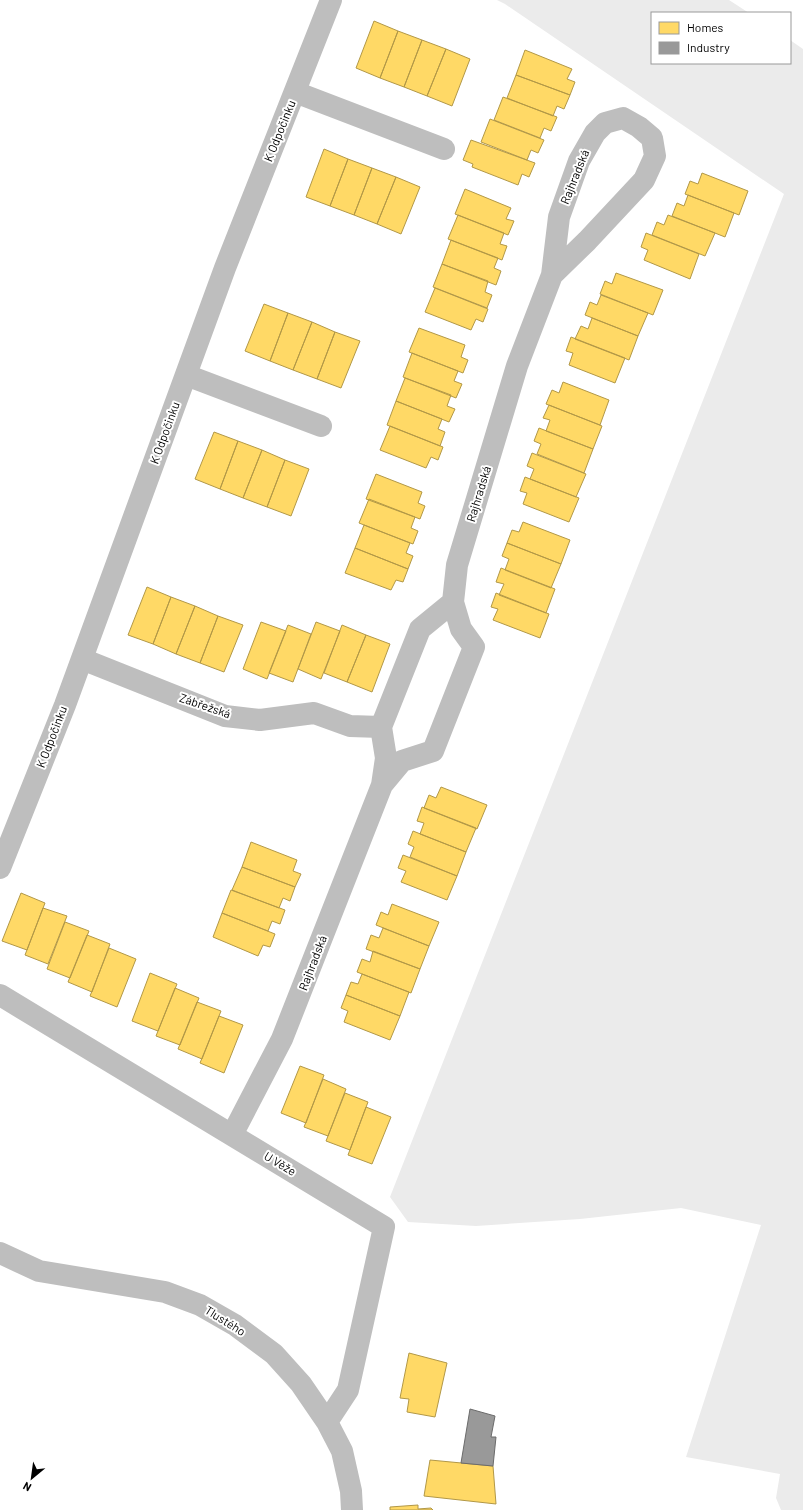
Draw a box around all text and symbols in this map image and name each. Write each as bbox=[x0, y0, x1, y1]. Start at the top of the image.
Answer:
legend bbox=[651, 12, 791, 64]
text: Homes bbox=[687, 20, 724, 34]
text: Industry bbox=[687, 40, 730, 54]
street label: K Odpočinku bbox=[260, 98, 298, 163]
street label: Rajhradská bbox=[557, 147, 591, 206]
street label: K Odpočinku bbox=[146, 400, 182, 466]
street label: Rajhradská bbox=[463, 464, 493, 523]
street label: Zábřežská bbox=[178, 690, 233, 720]
street label: K Odpočinku bbox=[33, 704, 69, 770]
street label: Rajhradská bbox=[295, 933, 329, 992]
street label: U Věže bbox=[262, 1148, 299, 1178]
street label: Tlustého bbox=[203, 1302, 248, 1338]
north arrow bbox=[12, 1458, 52, 1498]
text: N bbox=[21, 1480, 33, 1495]

